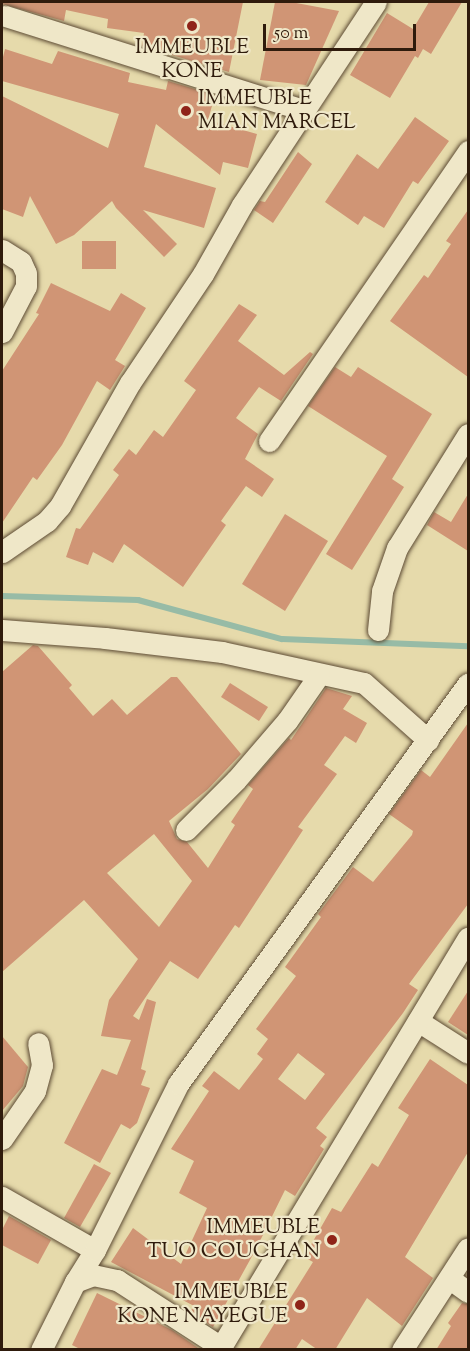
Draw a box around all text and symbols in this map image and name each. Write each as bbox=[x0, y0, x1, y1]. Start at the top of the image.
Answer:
scale bar bbox=[266, 12, 419, 50]
marker: IMMEUBLE KONE bbox=[185, 19, 199, 33]
text: 50 m bbox=[274, 21, 308, 47]
place label: IMMEUBLE KONE bbox=[135, 35, 249, 85]
place label: IMMEUBLE MIAN MARCEL bbox=[198, 86, 356, 136]
marker: IMMEUBLE MIAN MARCEL bbox=[179, 104, 193, 118]
place label: IMMEUBLE TUO COUCHAN bbox=[146, 1215, 320, 1265]
marker: IMMEUBLE TUO COUCHAN bbox=[325, 1233, 339, 1247]
place label: IMMEUBLE KONE NAYEGUE bbox=[117, 1280, 288, 1330]
marker: IMMEUBLE KONE NAYEGUE bbox=[293, 1298, 307, 1312]

